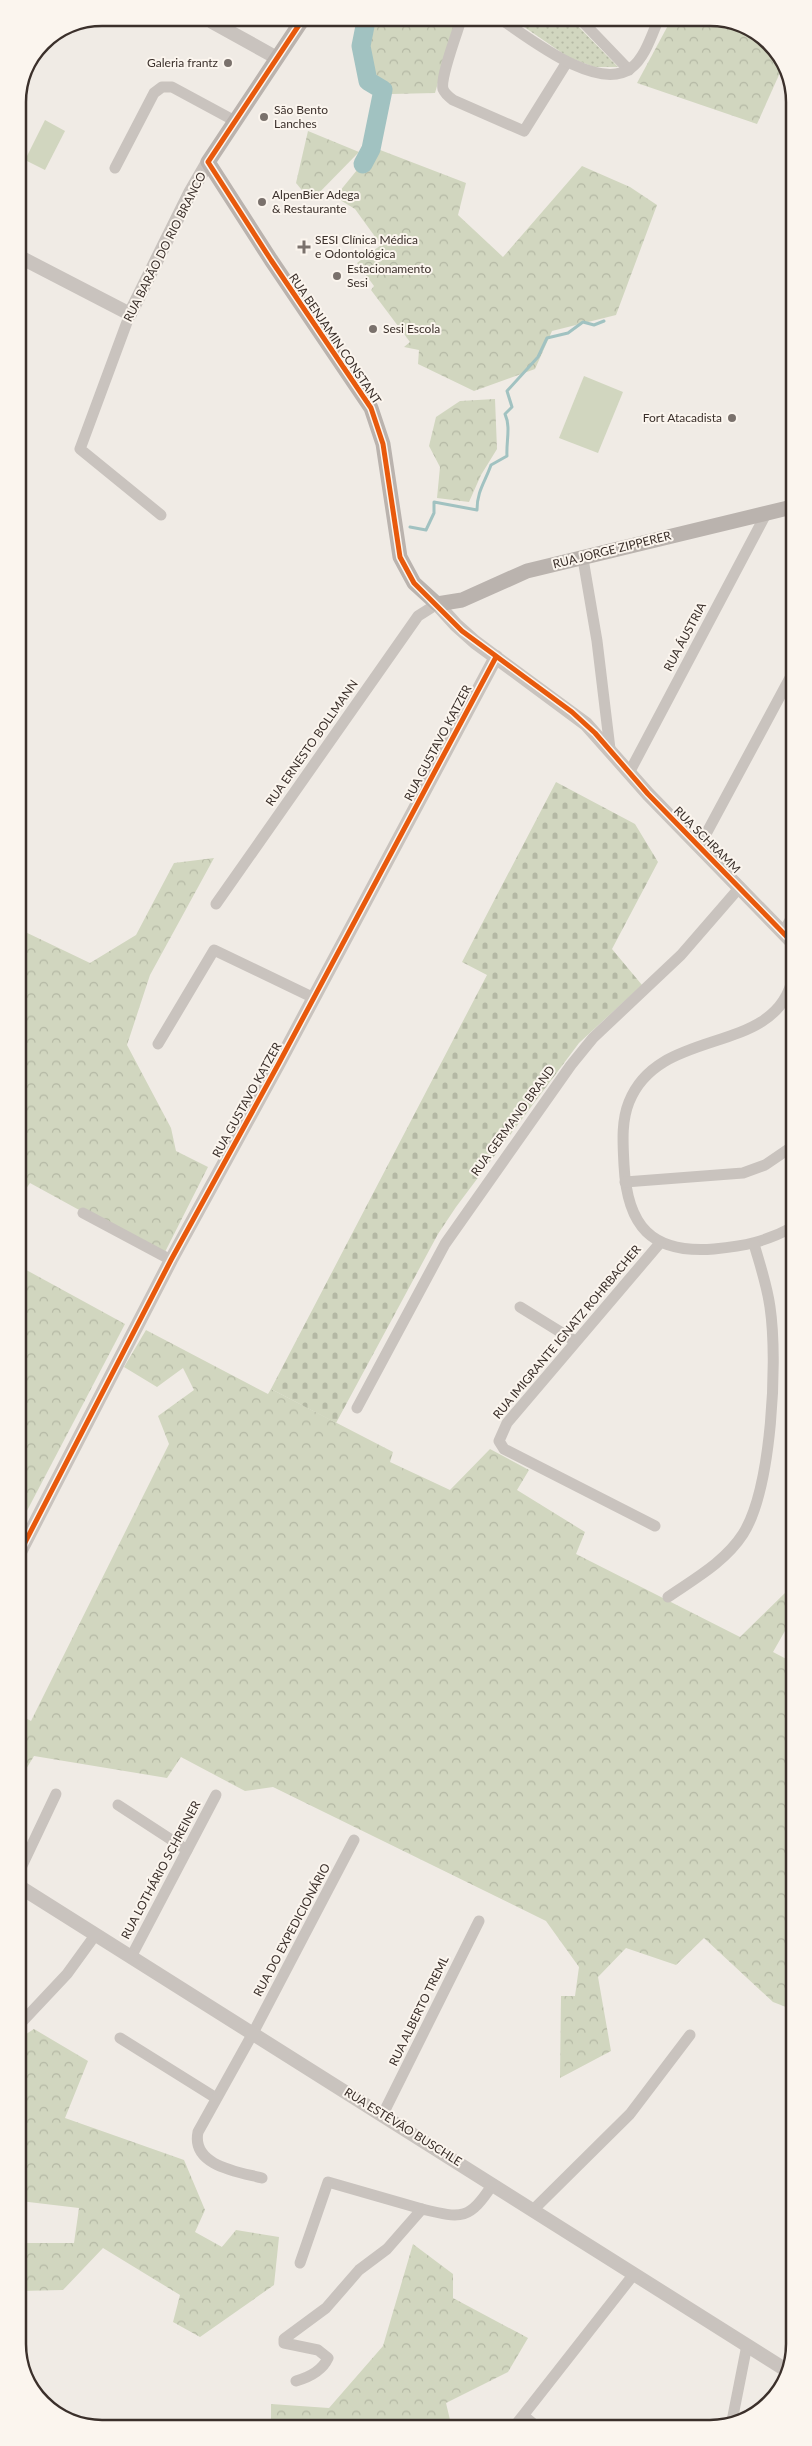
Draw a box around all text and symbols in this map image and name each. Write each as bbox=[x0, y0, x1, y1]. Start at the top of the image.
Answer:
place label: Galeria frantz bbox=[147, 55, 219, 70]
marker: Galeria frantz bbox=[222, 57, 234, 69]
place label: São Bento Lanches bbox=[274, 102, 328, 131]
marker: São Bento Lanches bbox=[258, 111, 270, 123]
street label: RUA BARÃO DO RIO BRANCO bbox=[120, 169, 209, 324]
place label: AlpenBier Adega & Restaurante bbox=[272, 187, 359, 216]
marker: AlpenBier Adega & Restaurante bbox=[256, 196, 268, 208]
place label: SESI Clínica Médica e Odontológica bbox=[315, 232, 418, 261]
marker: SESI Clínica Médica e Odontológica bbox=[297, 240, 311, 254]
place label: Estacionamento Sesi bbox=[347, 261, 431, 290]
marker: Estacionamento Sesi bbox=[331, 270, 343, 282]
street label: RUA BENJAMIN CONSTANT bbox=[286, 271, 385, 407]
place label: Sesi Escola bbox=[383, 321, 440, 336]
marker: Sesi Escola bbox=[367, 323, 379, 335]
place label: Fort Atacadista bbox=[643, 410, 722, 425]
marker: Fort Atacadista bbox=[726, 412, 738, 424]
street label: RUA JORGE ZIPPERER bbox=[551, 527, 673, 571]
street label: RUA ÁUSTRIA bbox=[660, 599, 709, 674]
street label: RUA ERNESTO BOLLMANN bbox=[262, 677, 361, 809]
street label: RUA GUSTAVO KATZER bbox=[401, 682, 475, 803]
street label: RUA SCHRAMM bbox=[671, 803, 744, 876]
street label: RUA GUSTAVO KATZER bbox=[209, 1039, 285, 1160]
street label: RUA GERMANO BRAND bbox=[467, 1063, 558, 1179]
street label: RUA IMIGRANTE IGNATZ ROHRBACHER bbox=[489, 1241, 644, 1422]
street label: RUA LOTHÁRIO SCHREINER bbox=[118, 1797, 204, 1942]
street label: RUA DO EXPEDICIONÁRIO bbox=[250, 1860, 333, 1999]
street label: RUA ALBERTO TREML bbox=[385, 1953, 452, 2068]
street label: RUA ESTÊVÃO BUSCHLE bbox=[342, 2084, 465, 2169]

